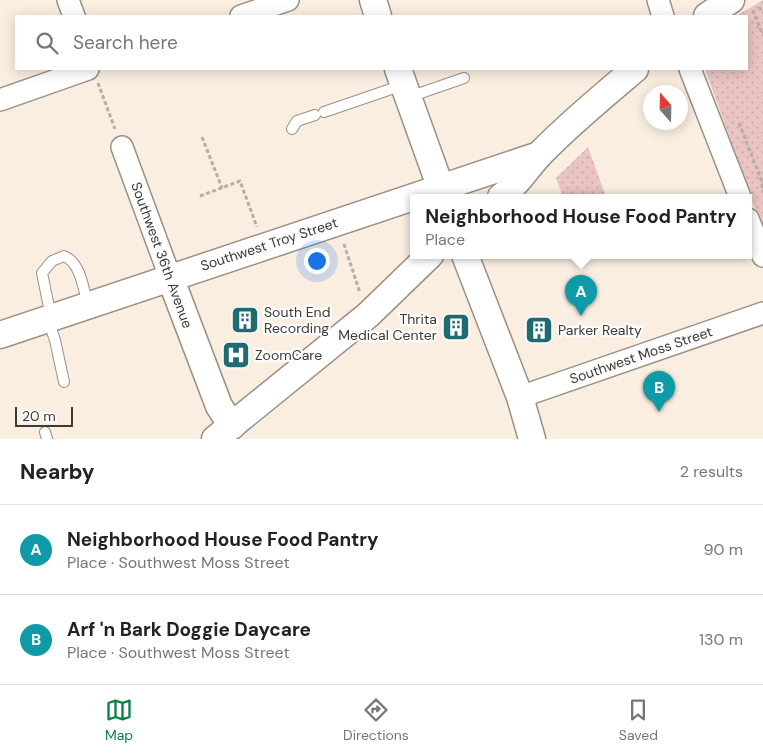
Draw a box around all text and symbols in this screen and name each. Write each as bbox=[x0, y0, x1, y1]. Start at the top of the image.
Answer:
search box bbox=[15, 15, 748, 70]
icon: search bbox=[33, 29, 61, 57]
text: Search here bbox=[73, 30, 178, 55]
north arrow bbox=[643, 85, 688, 130]
street label: Southwest 36th Avenue bbox=[127, 179, 197, 331]
popup bbox=[410, 194, 752, 259]
text: Neighborhood House Food Pantry bbox=[425, 204, 737, 229]
street label: Southwest Troy Street bbox=[198, 213, 340, 275]
text: Place bbox=[425, 229, 465, 250]
your location bbox=[304, 248, 330, 274]
pin: A bbox=[565, 275, 597, 316]
place label: South End Recording bbox=[264, 303, 330, 337]
building icon: South End Recording bbox=[230, 305, 260, 335]
place label: Thrita Medical Center bbox=[338, 310, 437, 344]
building icon: Thrita Medical Center bbox=[441, 312, 471, 342]
building icon: Parker Realty bbox=[524, 315, 554, 345]
place label: Parker Realty bbox=[558, 321, 642, 339]
street label: Southwest Moss Street bbox=[567, 322, 715, 388]
hospital icon: ZoomCare bbox=[221, 340, 251, 370]
place label: ZoomCare bbox=[255, 346, 322, 364]
pin: B bbox=[643, 371, 675, 412]
scale bar bbox=[15, 404, 72, 427]
text: 20 m bbox=[22, 407, 56, 425]
text: Nearby bbox=[20, 458, 94, 486]
text: 2 results bbox=[680, 461, 743, 482]
text: Neighborhood House Food Pantry bbox=[67, 527, 379, 552]
text: A bbox=[30, 539, 42, 560]
text: 90 m bbox=[703, 539, 743, 560]
text: Place · Southwest Moss Street bbox=[67, 552, 290, 573]
text: Arf 'n Bark Doggie Daycare bbox=[67, 617, 311, 642]
text: B bbox=[31, 629, 41, 650]
text: 130 m bbox=[699, 629, 743, 650]
text: Place · Southwest Moss Street bbox=[67, 642, 290, 663]
tab: Map bbox=[105, 696, 133, 744]
tab: Directions bbox=[343, 696, 409, 744]
tab: Saved bbox=[619, 696, 658, 744]

